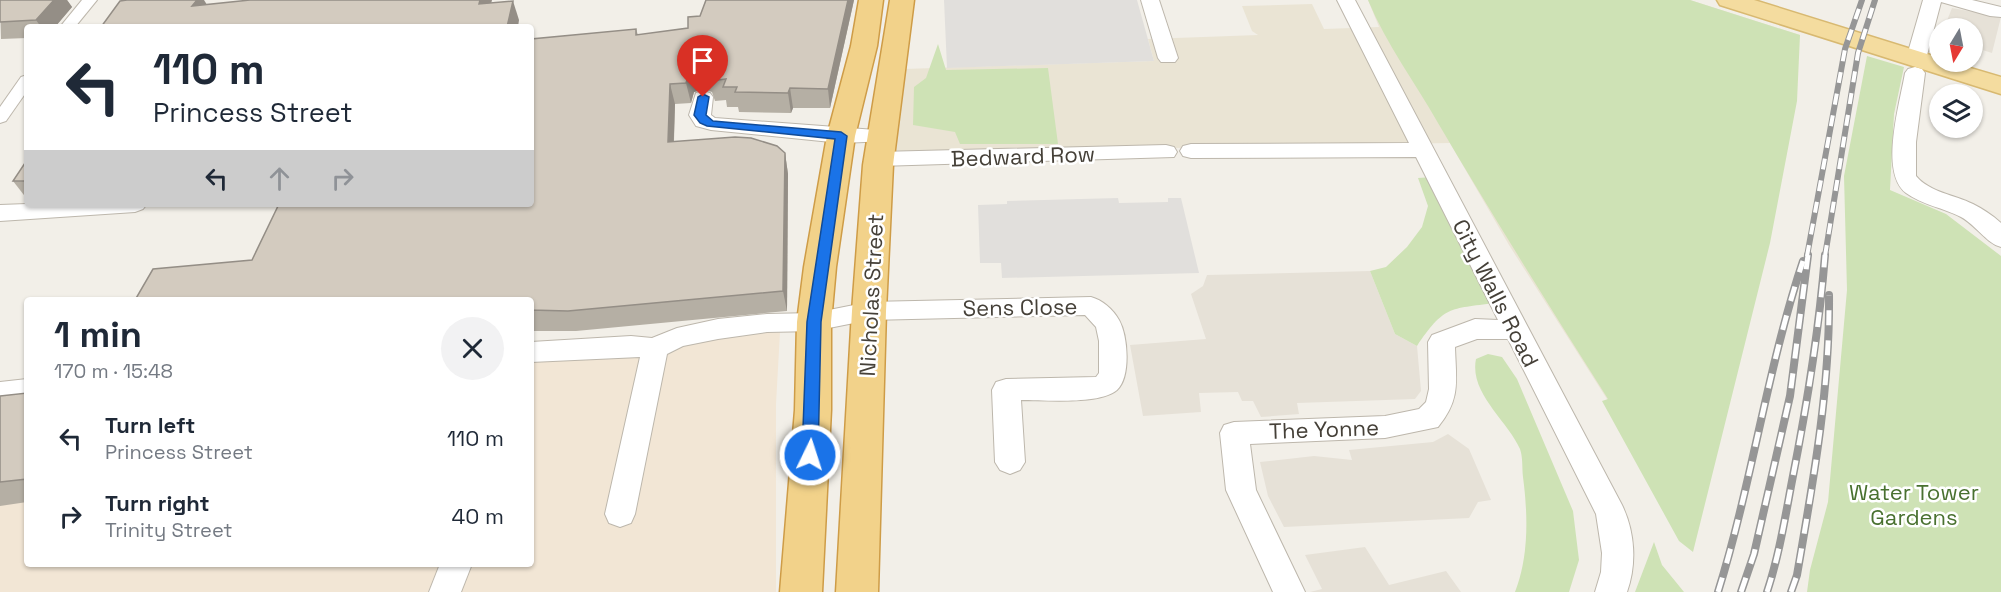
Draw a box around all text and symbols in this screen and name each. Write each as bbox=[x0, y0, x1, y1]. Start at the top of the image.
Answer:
north arrow bbox=[1929, 18, 1983, 72]
map controls bbox=[1929, 18, 1983, 138]
pin bbox=[677, 35, 728, 97]
text: 110 m bbox=[153, 43, 265, 96]
icon: arrive bbox=[686, 44, 719, 77]
icon: left bbox=[54, 48, 132, 126]
button: layers bbox=[1929, 84, 1983, 138]
text: Princess Street bbox=[153, 95, 353, 130]
street label: Bedward Row bbox=[950, 139, 1096, 173]
icon: left bbox=[200, 162, 233, 195]
icon: ahead bbox=[263, 162, 296, 195]
icon: right bbox=[326, 162, 359, 195]
street label: Nicholas Street bbox=[853, 213, 889, 377]
street label: City Walls Road bbox=[1447, 214, 1545, 372]
street label: Sens Close bbox=[962, 292, 1078, 322]
text: 1 min bbox=[54, 312, 142, 358]
button: close bbox=[441, 317, 504, 380]
text: 170 m · 15:48 bbox=[54, 358, 173, 384]
text: Turn left bbox=[105, 411, 195, 439]
street label: The Yonne bbox=[1269, 413, 1379, 445]
icon: left bbox=[54, 422, 87, 455]
position arrow bbox=[778, 423, 842, 487]
text: 110 m bbox=[447, 424, 504, 452]
text: Princess Street bbox=[105, 439, 253, 465]
park label: Water Tower Gardens bbox=[1849, 478, 1979, 531]
text: Turn right bbox=[105, 489, 210, 517]
icon: right bbox=[54, 500, 87, 533]
text: 40 m bbox=[452, 502, 504, 530]
text: Trinity Street bbox=[105, 517, 233, 543]

